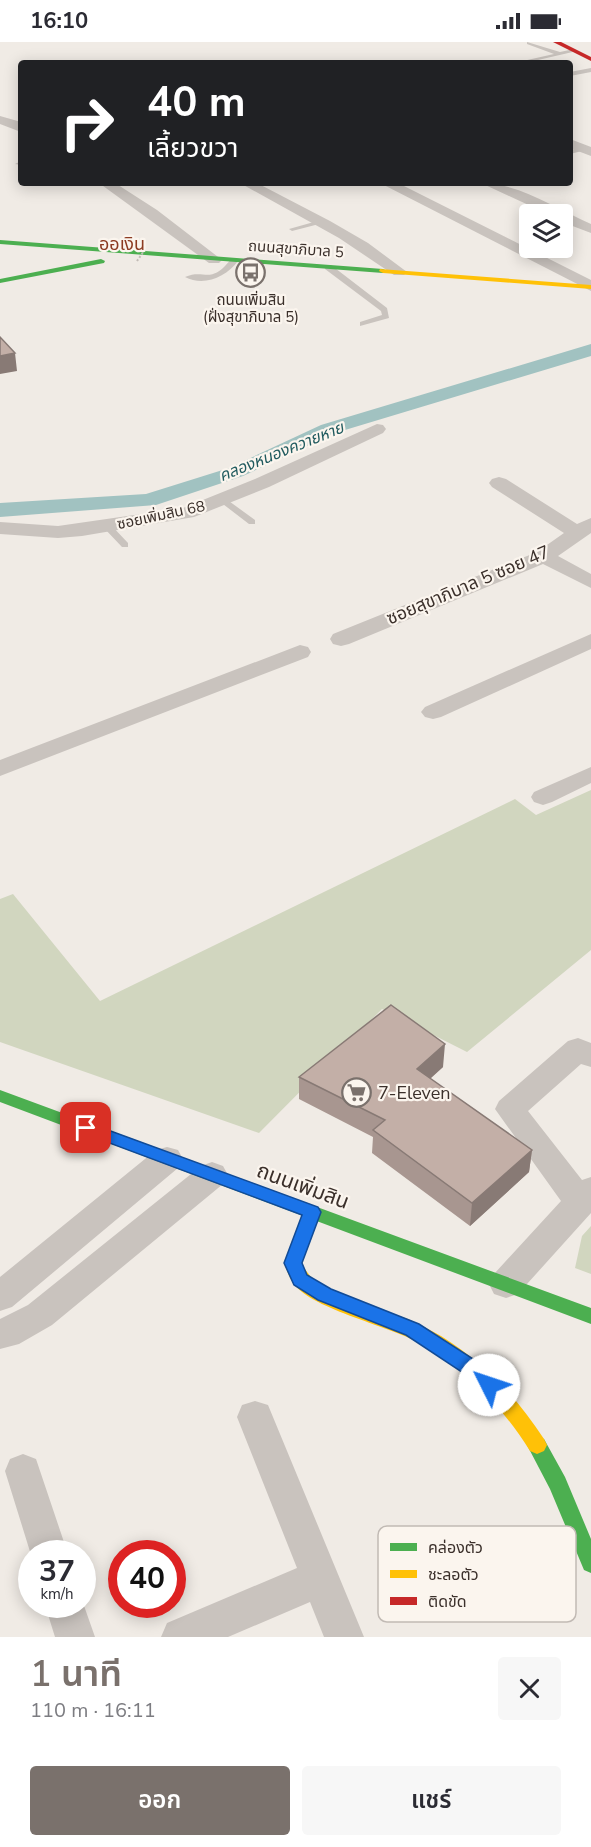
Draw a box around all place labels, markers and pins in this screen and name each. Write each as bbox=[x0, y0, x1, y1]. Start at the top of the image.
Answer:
bus stop icon: ถนนเพิ่มสิน (ฝั่งสุขาภิบาล 5) bbox=[235, 257, 267, 289]
place label: ถนนเพิ่มสิน (ฝั่งสุขาภิบาล 5) bbox=[203, 290, 299, 327]
supermarket icon: 7-Eleven bbox=[341, 1077, 373, 1109]
place label: 7-Eleven bbox=[378, 1081, 451, 1105]
pin bbox=[60, 1102, 111, 1153]

